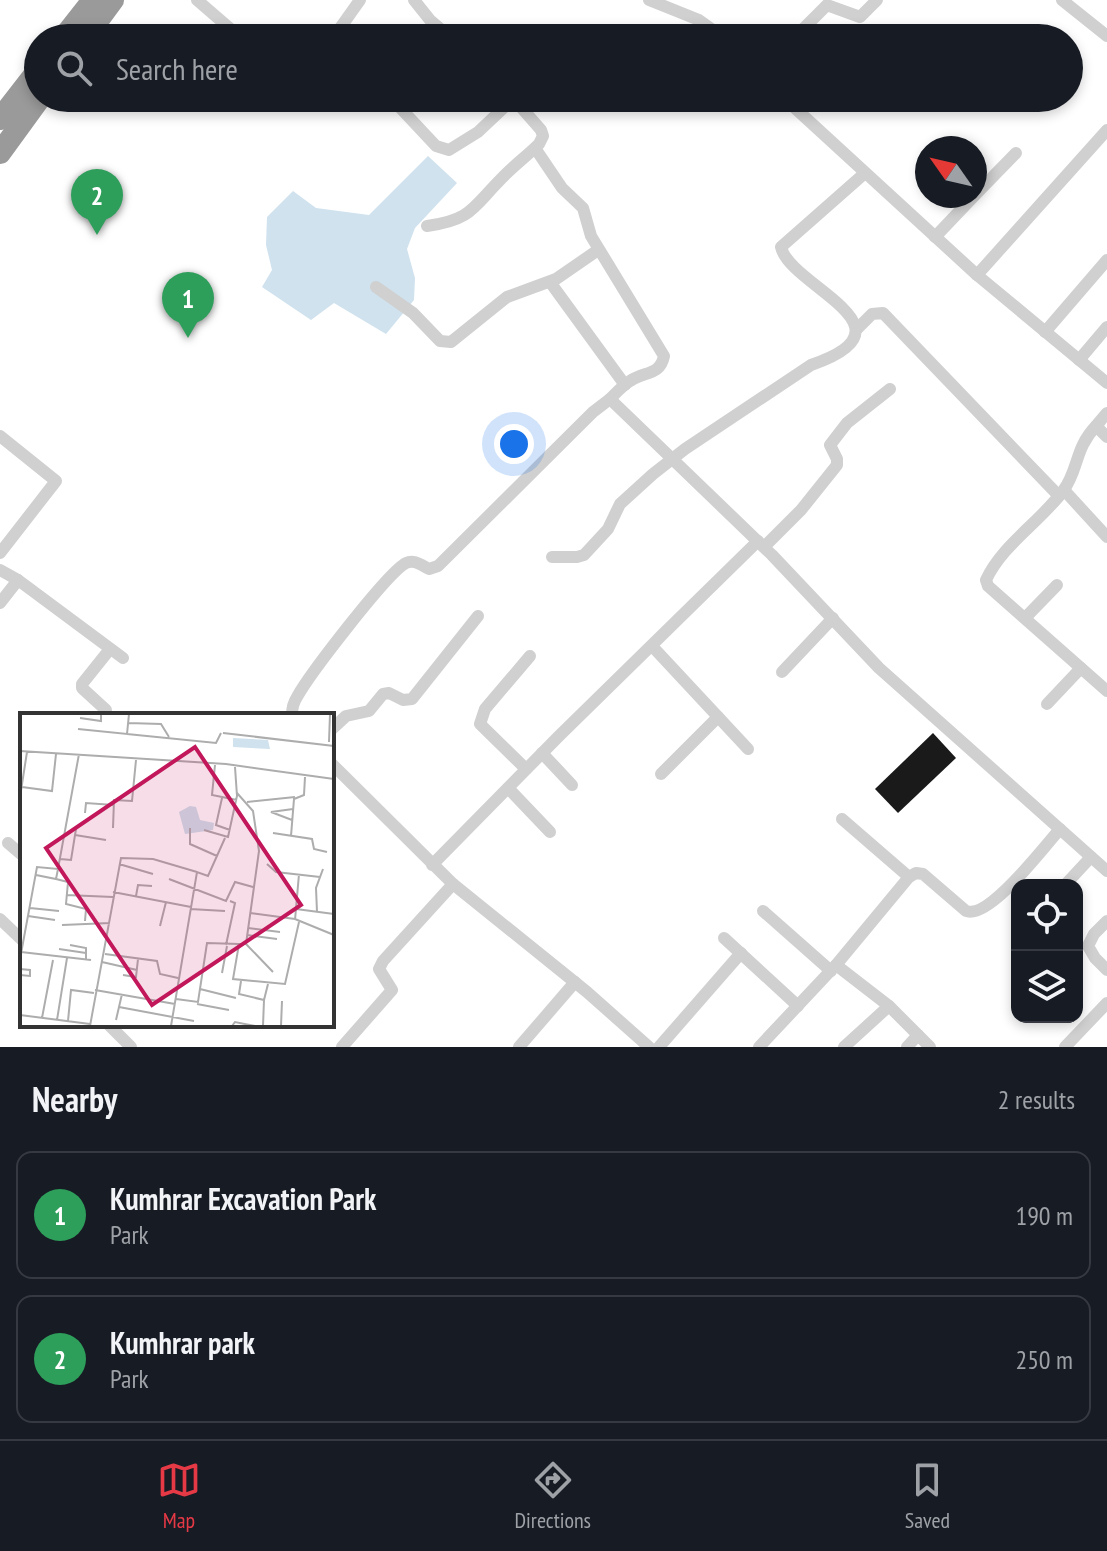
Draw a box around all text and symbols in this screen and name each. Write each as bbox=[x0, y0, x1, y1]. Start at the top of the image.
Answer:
search box bbox=[24, 24, 1083, 112]
icon: search bbox=[52, 46, 96, 90]
text: Search here bbox=[116, 49, 238, 88]
north arrow bbox=[915, 136, 987, 208]
pin: 2 bbox=[71, 169, 123, 235]
pin: 1 bbox=[162, 272, 214, 338]
your location bbox=[494, 424, 534, 464]
inset map bbox=[20, 713, 334, 1027]
map controls bbox=[1011, 879, 1083, 1023]
button: locate bbox=[1011, 879, 1083, 951]
button: layers bbox=[1011, 951, 1083, 1023]
text: Nearby bbox=[32, 1077, 117, 1121]
text: 2 results bbox=[998, 1083, 1075, 1116]
text: Kumhrar Excavation Park bbox=[110, 1179, 376, 1218]
text: 1 bbox=[54, 1199, 66, 1232]
text: 190 m bbox=[1015, 1199, 1073, 1232]
text: Park bbox=[110, 1218, 149, 1251]
text: Kumhrar park bbox=[110, 1323, 255, 1362]
text: 2 bbox=[54, 1343, 66, 1376]
text: 250 m bbox=[1015, 1343, 1073, 1376]
text: Park bbox=[110, 1362, 149, 1395]
tab: Map bbox=[157, 1458, 201, 1534]
tab: Directions bbox=[515, 1458, 591, 1534]
tab: Saved bbox=[905, 1458, 950, 1534]

